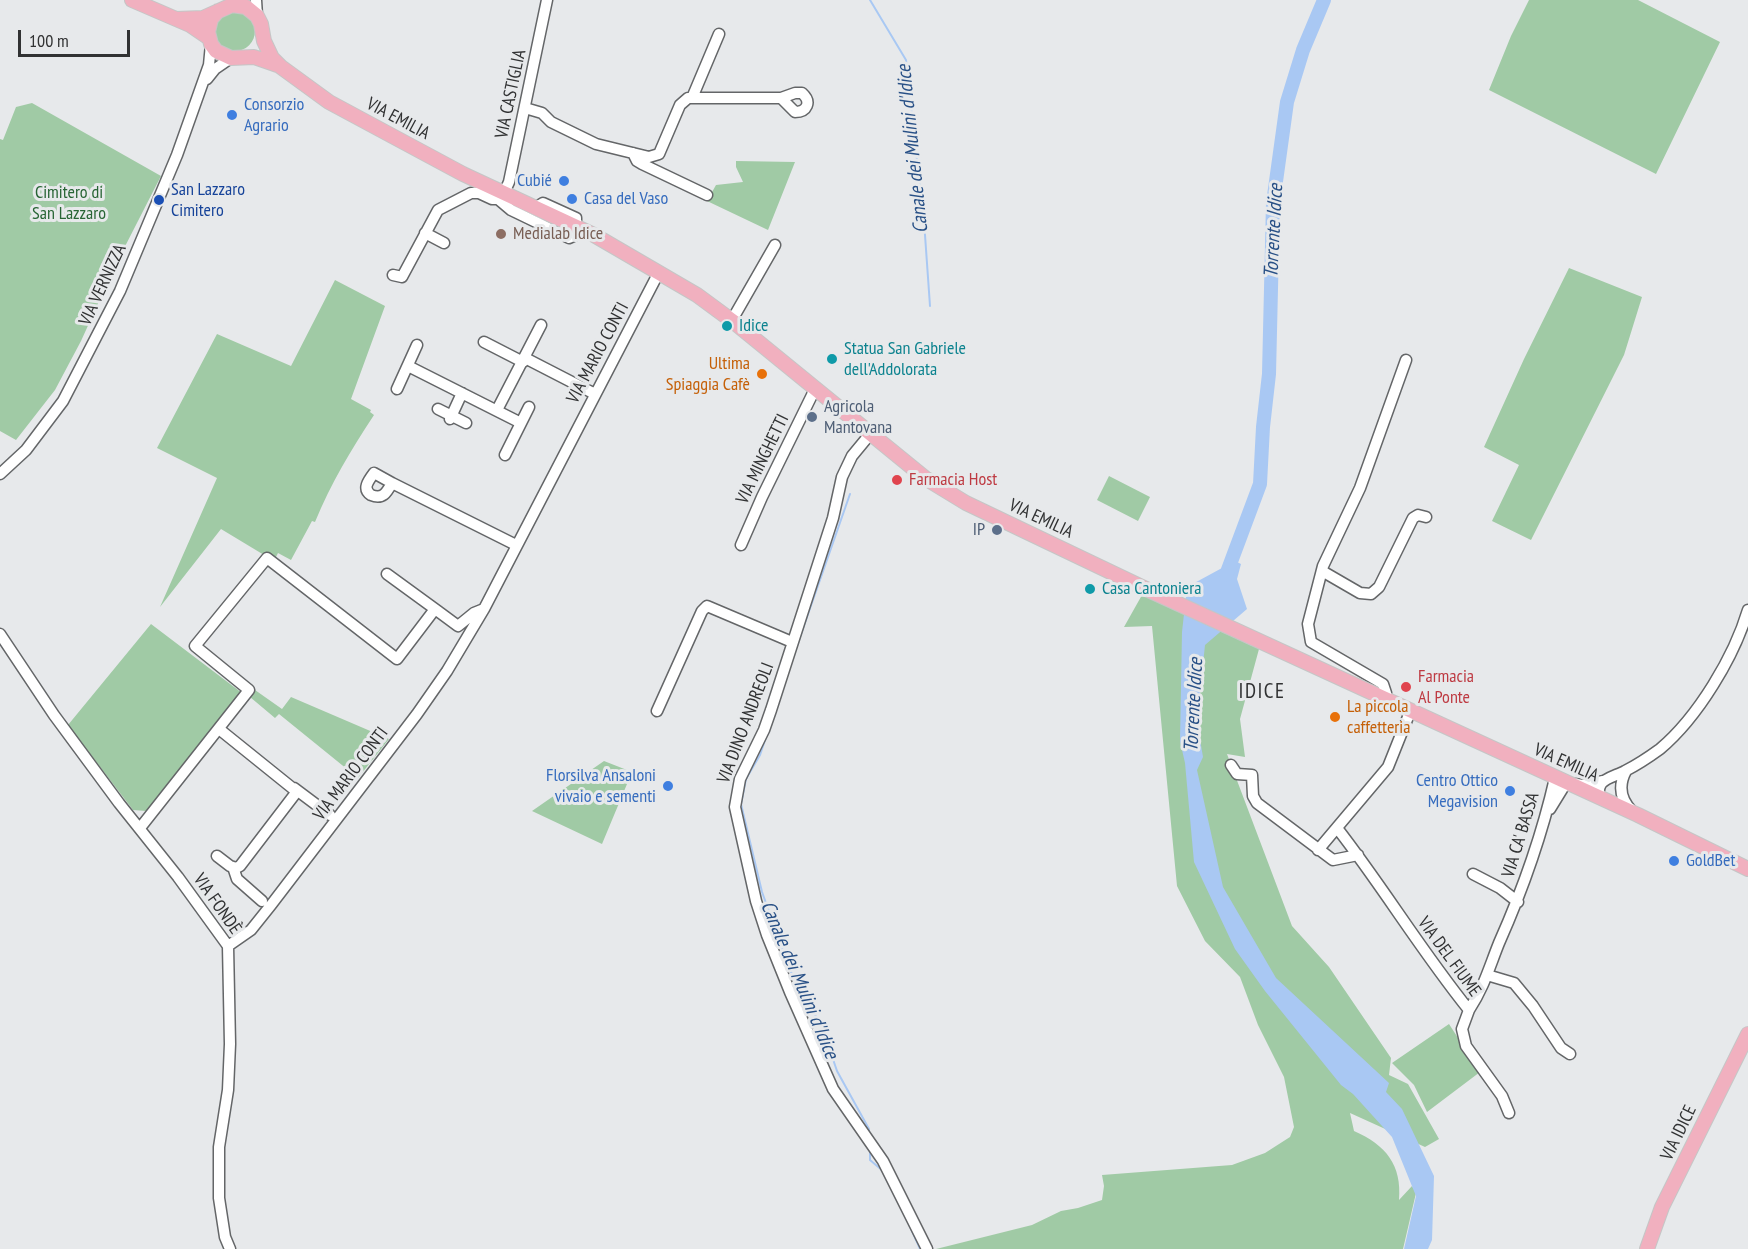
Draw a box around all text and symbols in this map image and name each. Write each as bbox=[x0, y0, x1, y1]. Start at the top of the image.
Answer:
scale bar bbox=[21, 18, 134, 56]
text: 100 m bbox=[29, 29, 69, 52]
street label: VIA CASTIGLIA bbox=[491, 48, 531, 140]
water label: Canale dei Mulini d'Idice bbox=[892, 64, 934, 234]
street label: VIA EMILIA bbox=[363, 93, 433, 145]
place label: Consorzio Agrario bbox=[244, 94, 304, 136]
marker: Consorzio Agrario bbox=[225, 108, 239, 122]
place label: Cubié bbox=[517, 170, 552, 192]
marker: Cubié bbox=[557, 174, 571, 188]
place label: San Lazzaro Cimitero bbox=[171, 179, 245, 222]
park label: Cimitero di San Lazzaro bbox=[32, 182, 106, 224]
water label: Torrente Idice bbox=[1260, 183, 1288, 279]
place label: Casa del Vaso bbox=[584, 188, 668, 210]
marker: Casa del Vaso bbox=[565, 192, 579, 206]
marker: San Lazzaro Cimitero bbox=[152, 193, 166, 207]
place label: Medialab Idice bbox=[513, 223, 603, 245]
marker: Medialab Idice bbox=[494, 227, 508, 241]
street label: VIA VERNIZZA bbox=[75, 241, 131, 329]
street label: VIA MARIO CONTI bbox=[562, 299, 634, 407]
place label: Idice bbox=[739, 315, 768, 337]
marker: Idice bbox=[720, 319, 734, 333]
place label: Statua San Gabriele dell'Addolorata bbox=[844, 338, 966, 380]
marker: Statua San Gabriele dell'Addolorata bbox=[825, 352, 839, 366]
place label: Ultima Spiaggia Cafè bbox=[666, 353, 750, 395]
marker: Ultima Spiaggia Cafè bbox=[755, 367, 769, 381]
place label: Agricola Mantovana bbox=[824, 396, 892, 438]
marker: Agricola Mantovana bbox=[805, 410, 819, 424]
street label: VIA MINGHETTI bbox=[732, 411, 794, 507]
place label: Farmacia Host bbox=[909, 469, 997, 491]
marker: Farmacia Host bbox=[890, 473, 904, 487]
street label: VIA EMILIA bbox=[1005, 495, 1077, 543]
place label: IP bbox=[973, 519, 985, 541]
marker: IP bbox=[990, 523, 1004, 537]
place label: Casa Cantoniera bbox=[1102, 578, 1201, 600]
marker: Casa Cantoniera bbox=[1083, 582, 1097, 596]
water label: Torrente Idice bbox=[1180, 657, 1208, 753]
street label: VIA DINO ANDREOLI bbox=[713, 660, 779, 786]
place label: Farmacia Al Ponte bbox=[1418, 666, 1474, 708]
district label: IDICE bbox=[1239, 679, 1285, 705]
marker: Farmacia Al Ponte bbox=[1399, 680, 1413, 694]
place label: La piccola caffetteria bbox=[1347, 696, 1410, 738]
marker: La piccola caffetteria bbox=[1328, 710, 1342, 724]
street label: VIA MARIO CONTI bbox=[309, 723, 393, 825]
street label: VIA EMILIA bbox=[1530, 739, 1602, 787]
place label: Florsilva Ansaloni vivaio e sementi bbox=[546, 765, 656, 808]
place label: Centro Ottico Megavision bbox=[1416, 770, 1498, 812]
marker: Florsilva Ansaloni vivaio e sementi bbox=[661, 779, 675, 793]
marker: Centro Ottico Megavision bbox=[1503, 784, 1517, 798]
street label: VIA CA' BASSA bbox=[1498, 790, 1544, 880]
place label: GoldBet bbox=[1686, 850, 1735, 872]
marker: GoldBet bbox=[1667, 854, 1681, 868]
street label: VIA FONDÈ bbox=[188, 870, 246, 938]
water label: Canale dei Mulini d'Idice bbox=[755, 897, 843, 1063]
street label: VIA DEL FIUME bbox=[1413, 913, 1485, 1001]
street label: VIA IDICE bbox=[1656, 1102, 1702, 1164]

